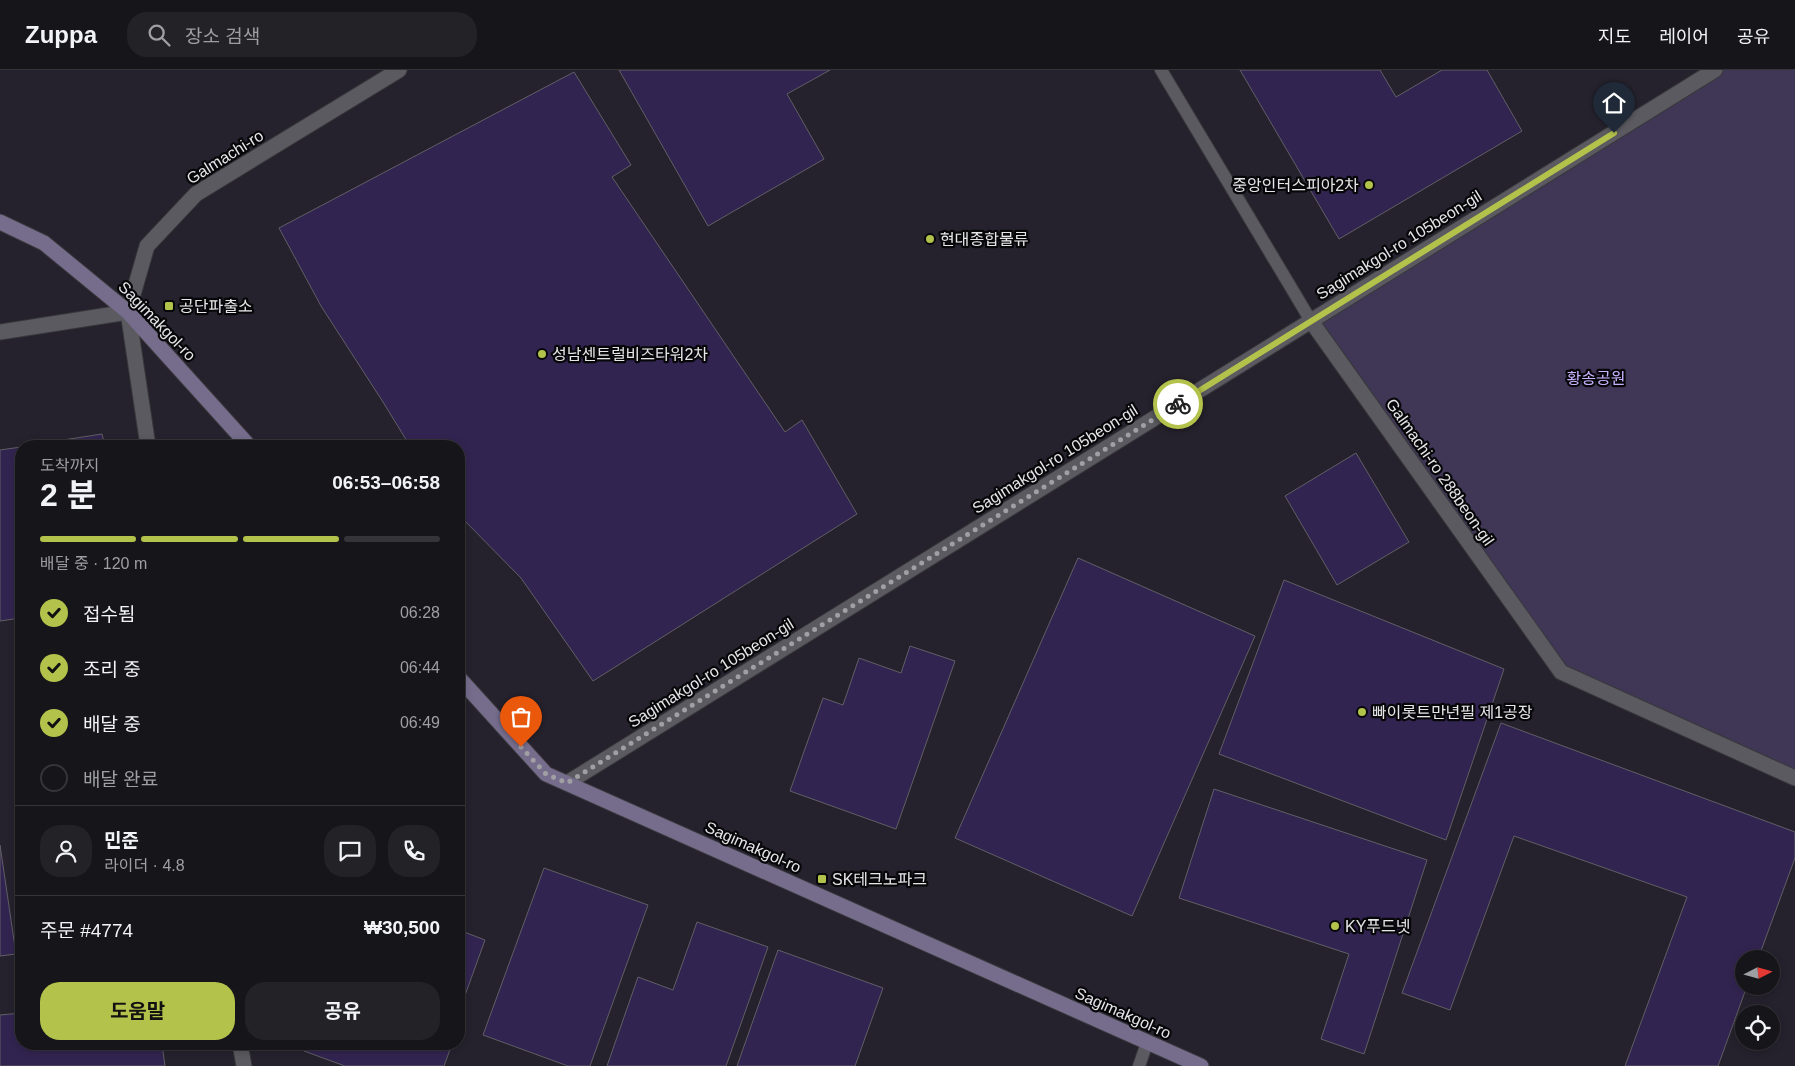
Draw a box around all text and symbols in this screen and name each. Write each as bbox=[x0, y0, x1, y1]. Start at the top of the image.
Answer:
search box bbox=[127, 12, 477, 57]
text: Zuppa bbox=[25, 21, 97, 48]
icon: search bbox=[145, 21, 173, 49]
text: 장소 검색 bbox=[185, 26, 260, 47]
text: 지도 bbox=[1598, 27, 1631, 47]
text: 레이어 bbox=[1659, 27, 1709, 47]
text: 공유 bbox=[1737, 27, 1770, 47]
pin bbox=[1593, 82, 1635, 133]
icon: home bbox=[1600, 89, 1628, 117]
street label: Galmachi-ro bbox=[184, 127, 267, 187]
place label: 중앙인터스피아2차 bbox=[1232, 177, 1359, 194]
marker: 중앙인터스피아2차 bbox=[1363, 179, 1375, 191]
street label: Sagimakgol-ro 105beon-gil bbox=[1313, 187, 1485, 303]
place label: 현대종합물류 bbox=[940, 231, 1029, 248]
marker: 현대종합물류 bbox=[924, 233, 936, 245]
street label: Sagimakgol-ro bbox=[115, 278, 199, 364]
place label: 공단파출소 bbox=[179, 298, 253, 315]
marker: 공단파출소 bbox=[163, 300, 175, 312]
place label: 성남센트럴비즈타워2차 bbox=[552, 346, 708, 363]
marker: 성남센트럴비즈타워2차 bbox=[536, 348, 548, 360]
park label: 황송공원 bbox=[1567, 370, 1625, 387]
courier bbox=[1153, 379, 1203, 429]
icon: bike bbox=[1164, 390, 1192, 418]
street label: Galmachi-ro 288beon-gil bbox=[1383, 395, 1497, 549]
street label: Sagimakgol-ro 105beon-gil bbox=[969, 401, 1141, 517]
text: 도착까지 bbox=[40, 457, 99, 474]
text: 06:53–06:58 bbox=[332, 472, 440, 493]
text: 2 분 bbox=[40, 477, 96, 513]
text: 배달 중 · 120 m bbox=[40, 555, 147, 572]
icon: check bbox=[40, 599, 68, 627]
text: 접수됨 bbox=[83, 604, 135, 625]
text: 06:28 bbox=[400, 604, 440, 621]
street label: Sagimakgol-ro 105beon-gil bbox=[625, 615, 797, 731]
icon: check bbox=[40, 654, 68, 682]
text: 조리 중 bbox=[83, 659, 141, 680]
text: 06:44 bbox=[400, 659, 440, 676]
pin bbox=[500, 696, 542, 747]
icon: bag bbox=[507, 703, 535, 731]
place label: 빠이롯트만년필 제1공장 bbox=[1372, 704, 1533, 721]
marker: 빠이롯트만년필 제1공장 bbox=[1356, 706, 1368, 718]
icon: check bbox=[40, 709, 68, 737]
text: 배달 중 bbox=[83, 714, 141, 735]
text: 06:49 bbox=[400, 714, 440, 731]
text: 배달 완료 bbox=[83, 769, 158, 790]
street label: Sagimakgol-ro bbox=[702, 818, 804, 876]
button: person bbox=[40, 825, 92, 877]
button: chat bbox=[324, 825, 376, 877]
button: phone bbox=[388, 825, 440, 877]
text: 민준 bbox=[104, 830, 139, 851]
text: 라이더 · 4.8 bbox=[104, 857, 185, 874]
place label: SK테크노파크 bbox=[832, 871, 927, 888]
marker: SK테크노파크 bbox=[816, 873, 828, 885]
text: ₩30,500 bbox=[364, 917, 440, 938]
place label: KY푸드넷 bbox=[1345, 918, 1411, 935]
text: 주문 #4774 bbox=[40, 920, 133, 941]
marker: KY푸드넷 bbox=[1329, 920, 1341, 932]
north arrow bbox=[1735, 950, 1780, 995]
map controls bbox=[1735, 950, 1780, 1050]
button: 도움말 bbox=[40, 982, 235, 1040]
button: 공유 bbox=[245, 982, 440, 1040]
street label: Sagimakgol-ro bbox=[1072, 984, 1174, 1042]
button: locate bbox=[1735, 1005, 1780, 1050]

